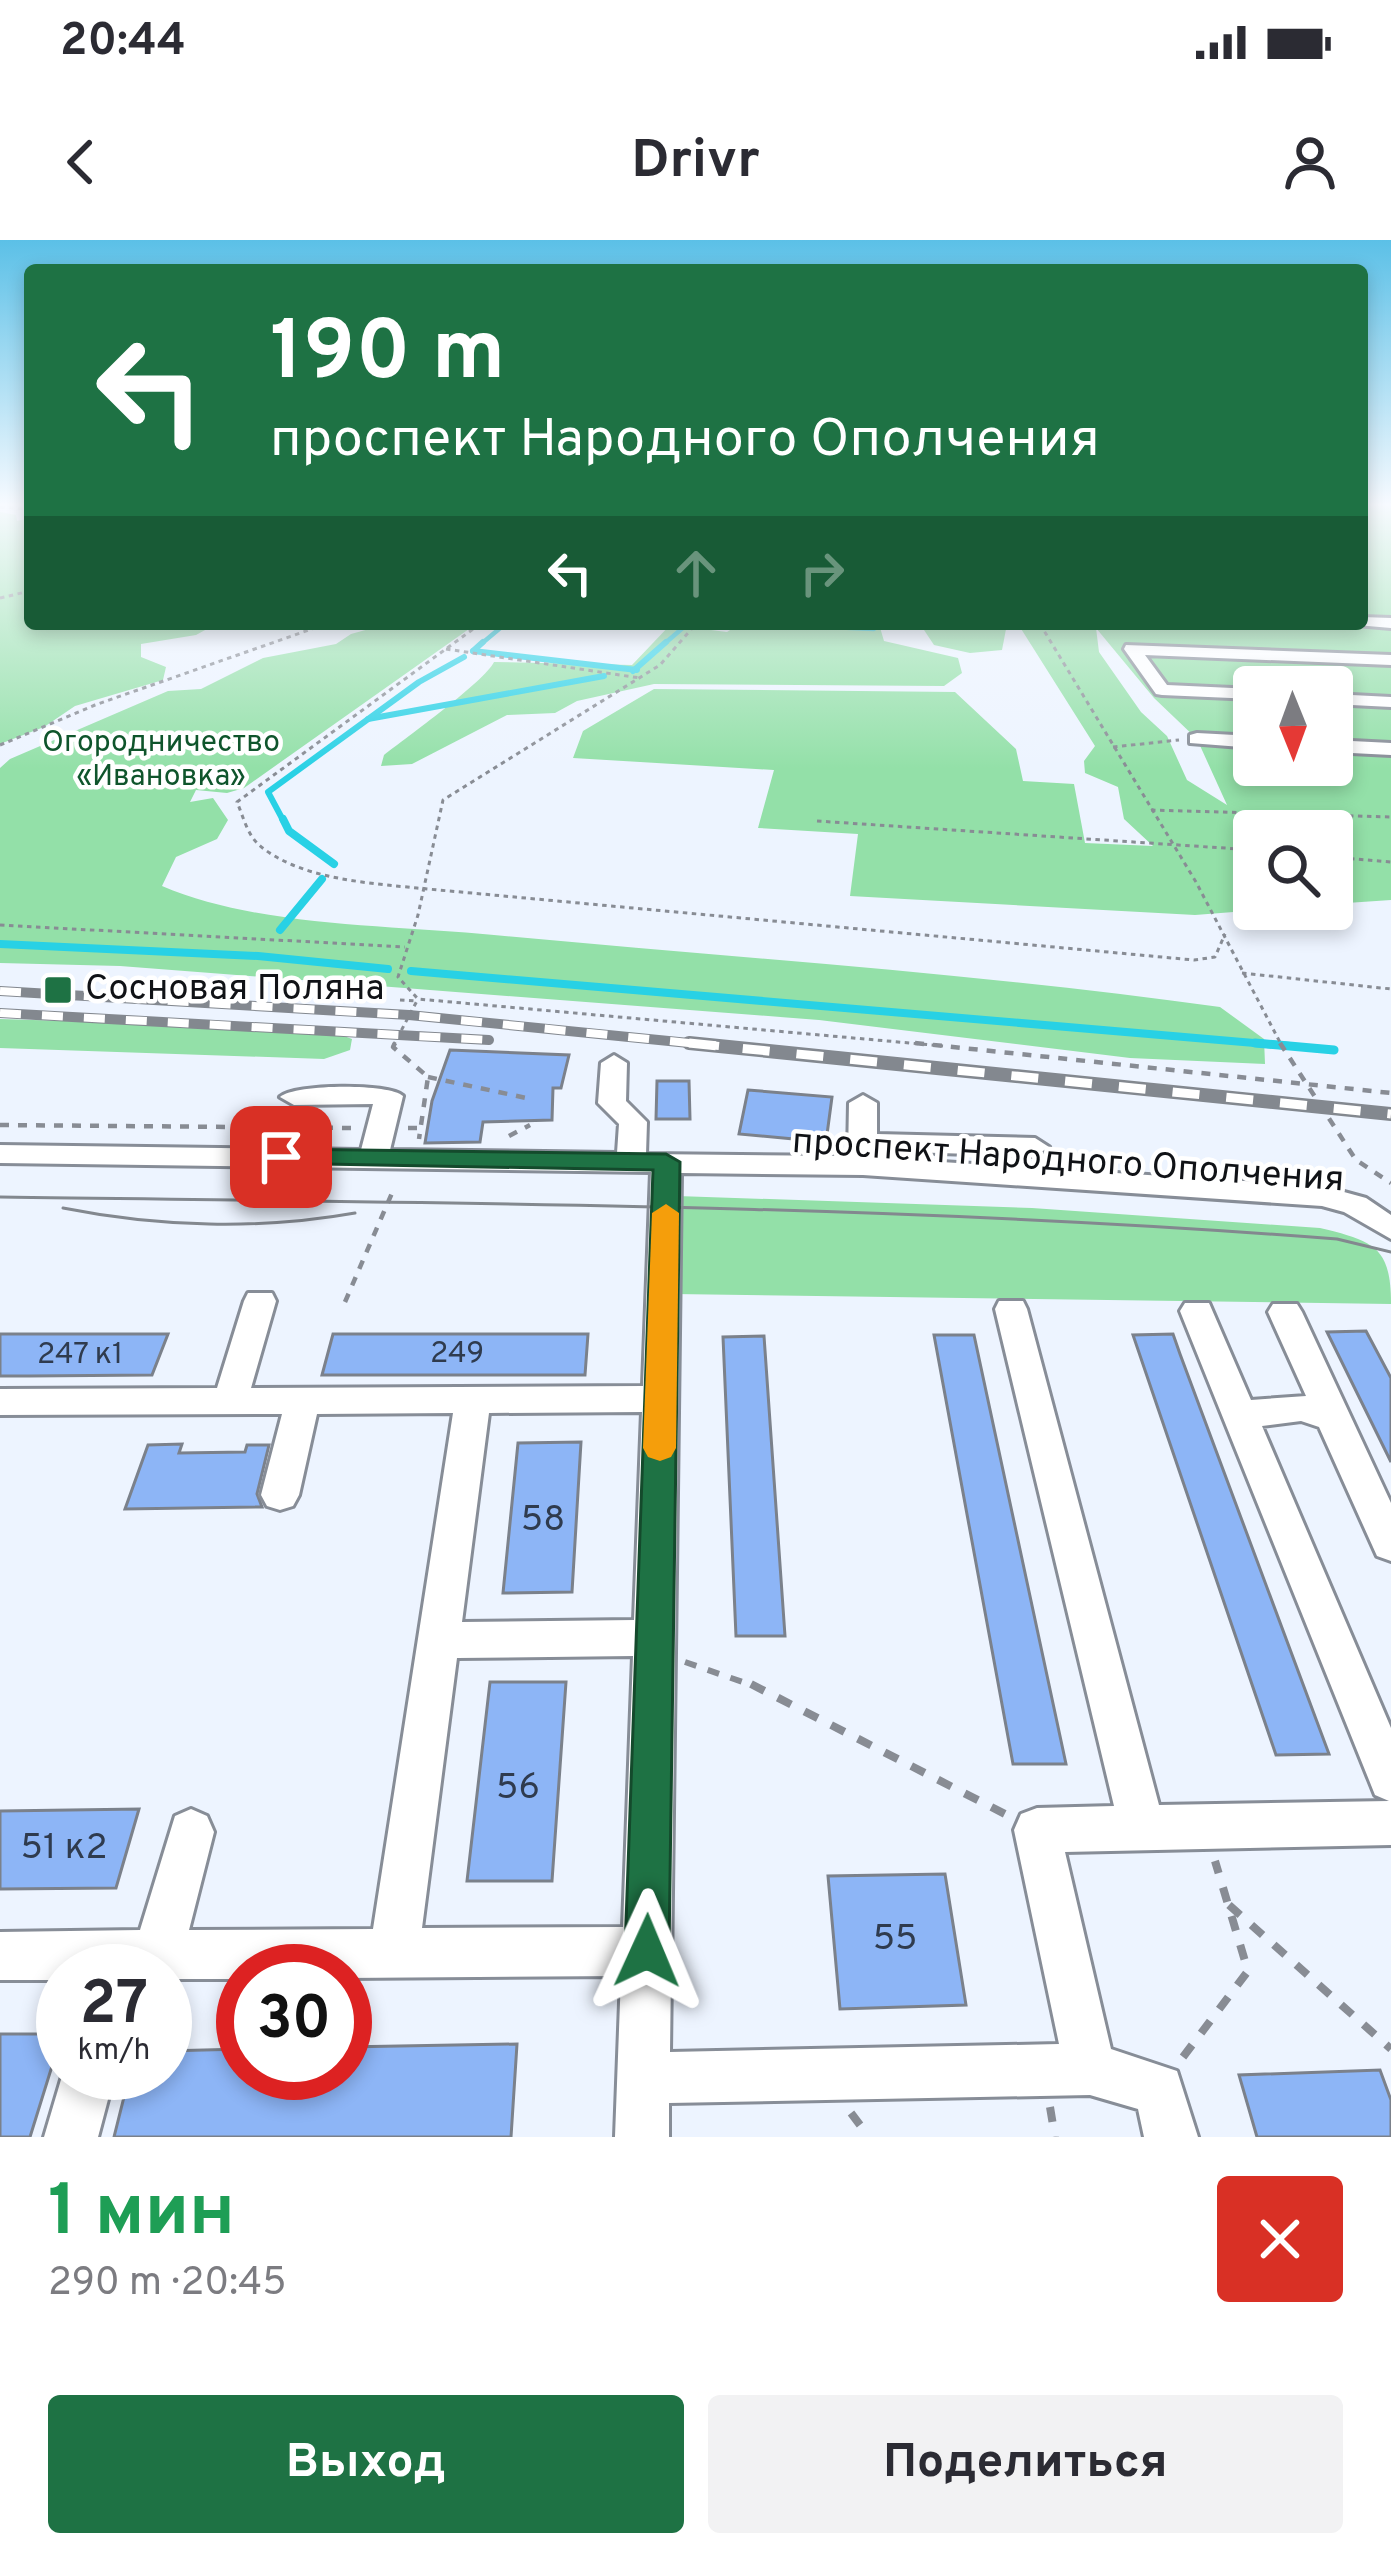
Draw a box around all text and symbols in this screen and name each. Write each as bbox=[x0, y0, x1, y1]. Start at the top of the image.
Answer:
text: 20:44 bbox=[60, 14, 186, 71]
text: Drivr bbox=[631, 128, 760, 197]
icon: back bbox=[48, 129, 114, 195]
icon: person bbox=[1277, 129, 1343, 195]
text: 190 m bbox=[270, 303, 505, 409]
icon: left bbox=[72, 312, 228, 468]
text: проспект Народного Ополчения bbox=[270, 407, 1100, 476]
icon: left bbox=[537, 540, 603, 606]
icon: ahead bbox=[663, 540, 729, 606]
icon: right bbox=[789, 540, 855, 606]
north arrow bbox=[1233, 666, 1353, 786]
map controls bbox=[1233, 666, 1353, 930]
park label: Огородничество «Ивановка» bbox=[42, 725, 280, 796]
button: search bbox=[1233, 810, 1353, 930]
place label: Сосновая Поляна bbox=[85, 967, 384, 1013]
marker: Сосновая Поляна bbox=[42, 974, 74, 1006]
pin bbox=[230, 1106, 332, 1208]
street label: проспект Народного Ополчения bbox=[791, 1120, 1345, 1204]
icon: arrive bbox=[248, 1124, 314, 1190]
house number: 249 bbox=[430, 1336, 484, 1373]
house number: 247 к1 bbox=[37, 1337, 123, 1374]
house number: 58 bbox=[521, 1498, 565, 1544]
house number: 56 bbox=[496, 1766, 540, 1812]
house number: 51 к2 bbox=[21, 1826, 107, 1872]
position arrow bbox=[584, 1888, 710, 2014]
house number: 55 bbox=[873, 1917, 917, 1963]
speed limit sign: 30 bbox=[216, 1944, 372, 2100]
text: 27 bbox=[80, 1969, 148, 2045]
text: km/h bbox=[78, 2033, 150, 2070]
text: 1 мин bbox=[48, 2169, 235, 2261]
button: close bbox=[1217, 2176, 1343, 2302]
text: 290 m · 20:45 bbox=[48, 2260, 287, 2309]
button: Выход bbox=[48, 2395, 684, 2533]
button: Поделиться bbox=[708, 2395, 1343, 2533]

